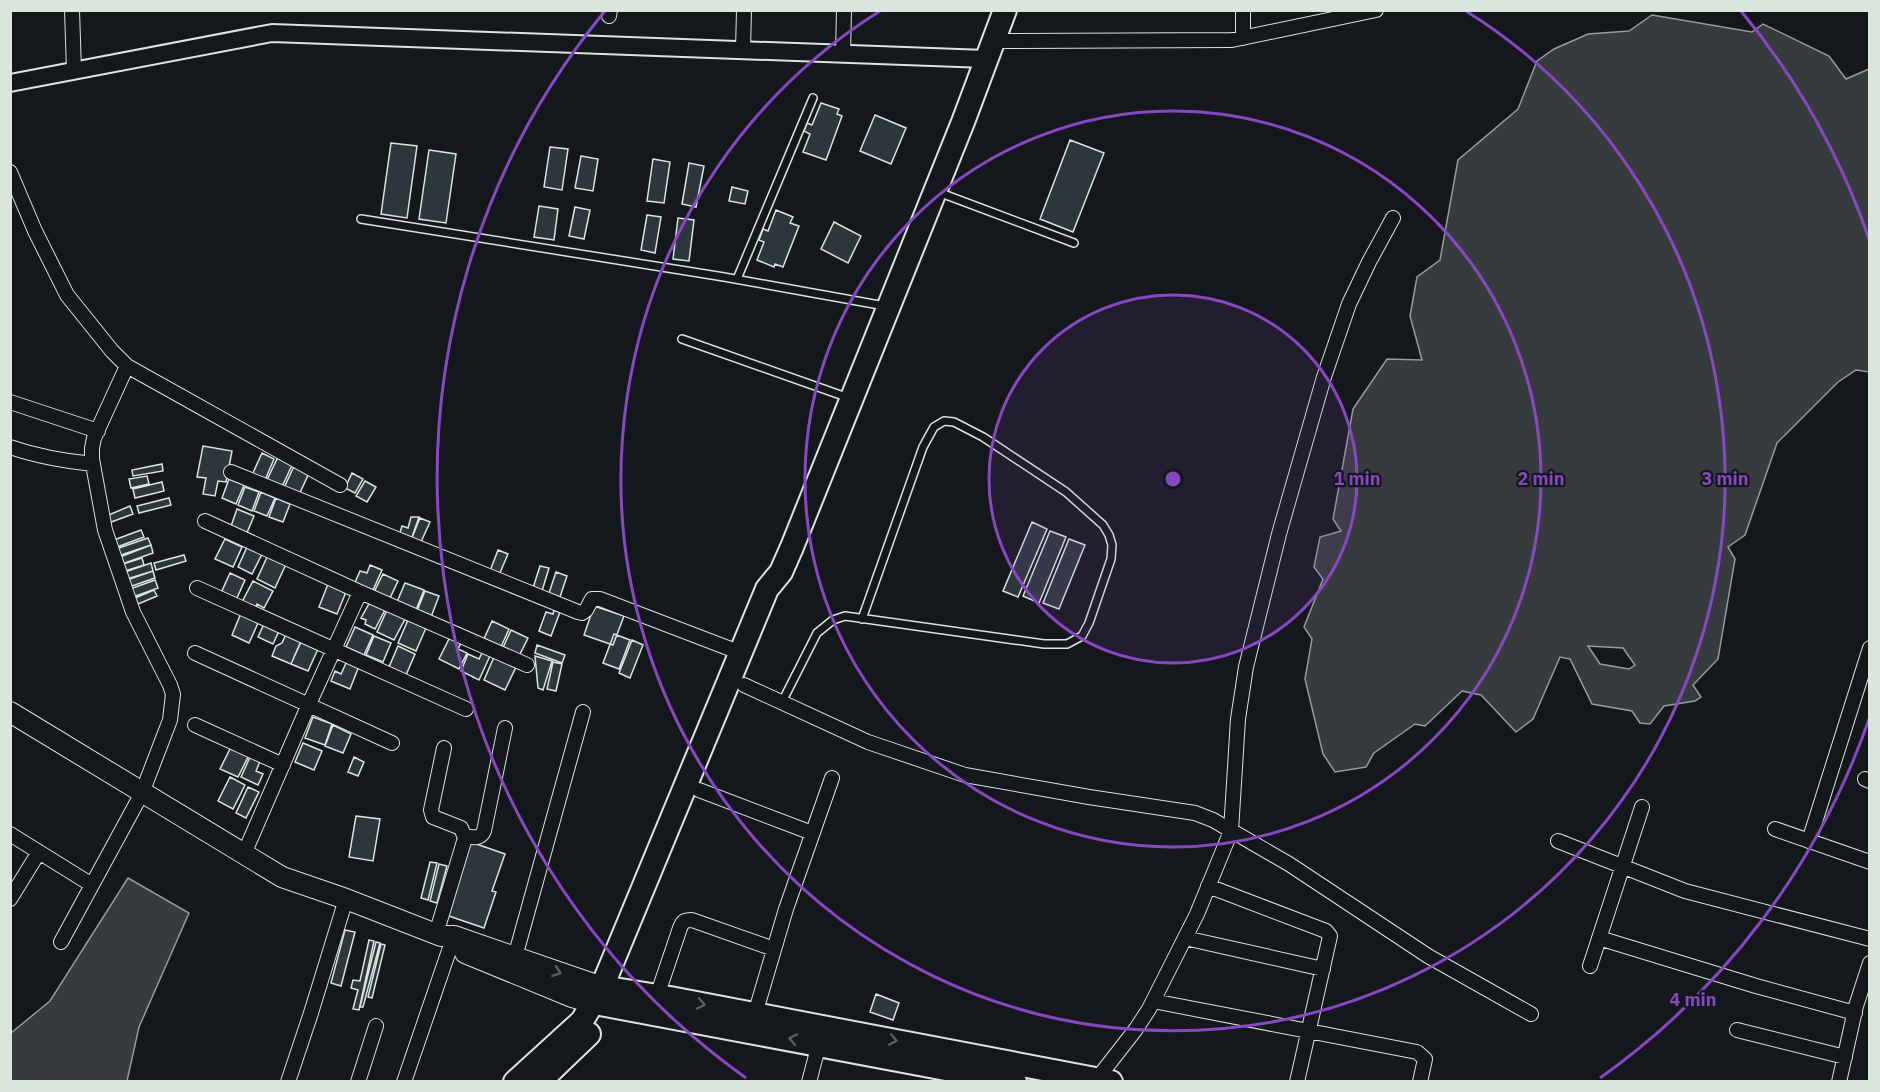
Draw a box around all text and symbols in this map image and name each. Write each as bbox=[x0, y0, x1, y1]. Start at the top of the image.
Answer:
text: 1 min bbox=[1333, 467, 1381, 490]
text: 2 min bbox=[1517, 467, 1565, 490]
text: 3 min bbox=[1701, 467, 1749, 490]
centre of rings bbox=[1163, 469, 1183, 489]
one-way arrow bbox=[551, 964, 562, 977]
text: 4 min bbox=[1669, 988, 1717, 1011]
one-way arrow bbox=[696, 997, 706, 1010]
one-way arrow bbox=[788, 1033, 798, 1046]
one-way arrow bbox=[887, 1033, 897, 1046]

